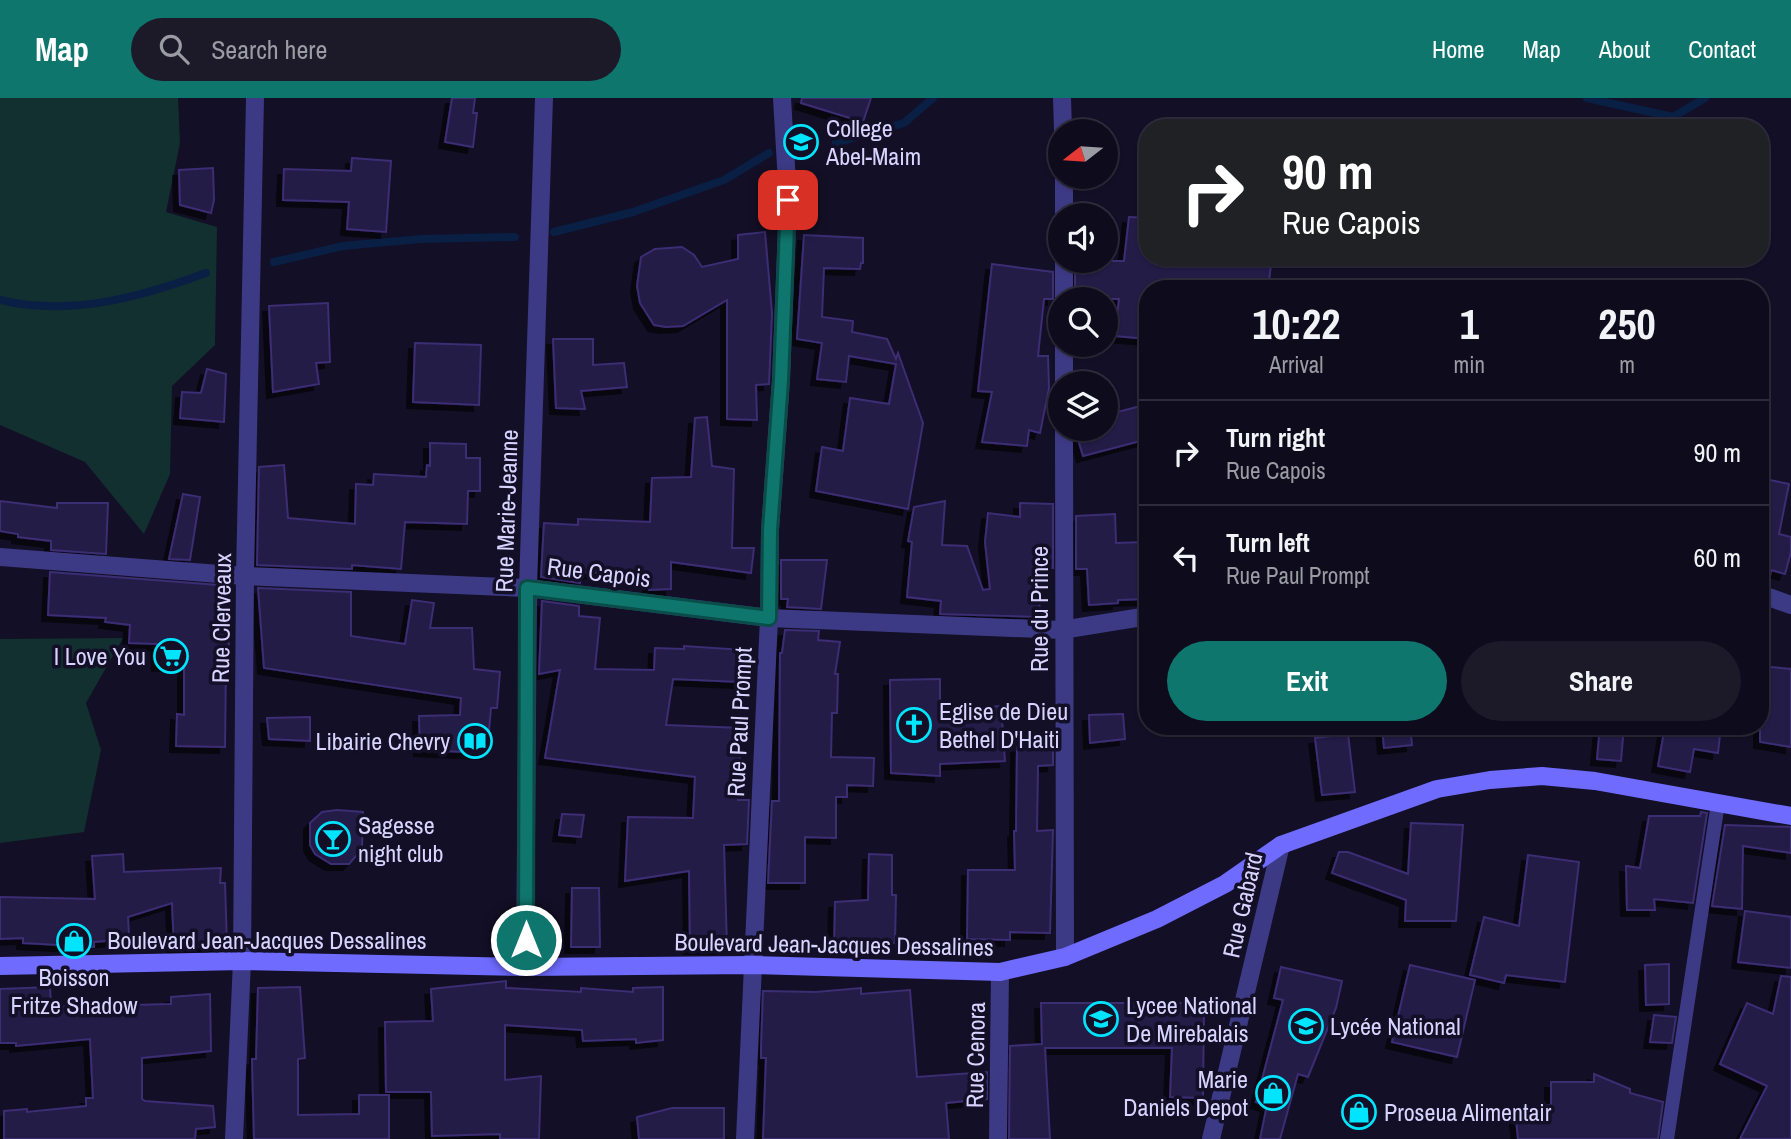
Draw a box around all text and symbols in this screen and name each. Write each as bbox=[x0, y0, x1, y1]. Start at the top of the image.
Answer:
search box bbox=[131, 18, 621, 81]
text: Map bbox=[35, 27, 89, 71]
icon: search bbox=[155, 30, 193, 68]
text: Search here bbox=[211, 32, 327, 67]
text: Home bbox=[1432, 33, 1484, 65]
text: Map bbox=[1522, 33, 1561, 65]
text: About bbox=[1599, 33, 1650, 65]
text: Contact bbox=[1688, 33, 1756, 65]
place label: College Abel-Maim bbox=[825, 112, 921, 172]
north arrow bbox=[1048, 119, 1118, 189]
map controls bbox=[1048, 119, 1118, 441]
school or university icon: College Abel-Maim bbox=[782, 123, 820, 161]
text: 90 m bbox=[1282, 138, 1374, 204]
icon: right bbox=[1167, 147, 1258, 238]
pin bbox=[758, 170, 818, 230]
icon: arrive bbox=[769, 181, 807, 219]
text: Rue Capois bbox=[1282, 201, 1421, 244]
button: sound bbox=[1048, 203, 1118, 273]
button: search bbox=[1048, 287, 1118, 357]
text: 10:22 bbox=[1252, 296, 1340, 352]
text: 1 bbox=[1460, 296, 1479, 352]
text: 250 bbox=[1598, 296, 1656, 352]
text: Arrival bbox=[1269, 349, 1324, 380]
text: min bbox=[1454, 349, 1485, 380]
text: m bbox=[1619, 349, 1635, 380]
button: layers bbox=[1048, 371, 1118, 441]
text: Turn right bbox=[1226, 420, 1325, 455]
street label: Rue Marie-Jeanne bbox=[487, 429, 525, 593]
icon: right bbox=[1167, 434, 1205, 472]
text: 90 m bbox=[1694, 435, 1741, 470]
text: Rue Capois bbox=[1226, 455, 1326, 486]
text: Turn left bbox=[1226, 525, 1310, 560]
icon: left bbox=[1167, 539, 1205, 577]
text: 60 m bbox=[1694, 540, 1741, 575]
street label: Rue du Prince bbox=[1023, 546, 1055, 672]
street label: Rue Capois bbox=[545, 550, 653, 594]
street label: Rue Clerveaux bbox=[204, 552, 238, 683]
text: Rue Paul Prompt bbox=[1226, 560, 1370, 591]
supermarket icon: I Love You bbox=[152, 637, 190, 675]
place label: I Love You bbox=[54, 640, 146, 672]
button: Exit bbox=[1167, 641, 1447, 721]
button: Share bbox=[1461, 641, 1741, 721]
street label: Rue Paul Prompt bbox=[719, 646, 759, 798]
place label: Eglise de Dieu Bethel D'Haiti bbox=[939, 695, 1068, 755]
church icon: Eglise de Dieu Bethel D'Haiti bbox=[895, 706, 933, 744]
library icon: Libairie Chevry bbox=[456, 722, 494, 760]
place label: Libairie Chevry bbox=[315, 725, 450, 757]
place label: Sagesse night club bbox=[358, 809, 443, 869]
bar icon: Sagesse night club bbox=[314, 820, 352, 858]
street label: Rue Gabard bbox=[1214, 849, 1270, 961]
position arrow bbox=[489, 903, 563, 977]
shop icon: Boisson Fritze Shadow bbox=[55, 922, 93, 960]
street label: Boulevard Jean-Jacques Dessalines bbox=[107, 924, 427, 956]
street label: Boulevard Jean-Jacques Dessalines bbox=[674, 925, 994, 963]
place label: Boisson Fritze Shadow bbox=[11, 961, 138, 1021]
place label: Lycee National De Mirebalais bbox=[1126, 989, 1257, 1049]
school or university icon: Lycee National De Mirebalais bbox=[1082, 1000, 1120, 1038]
street label: Rue Cenora bbox=[958, 1002, 992, 1108]
school or university icon: Lycée National bbox=[1287, 1007, 1325, 1045]
place label: Lycée National bbox=[1330, 1010, 1461, 1042]
place label: Marie Daniels Depot bbox=[1123, 1063, 1249, 1123]
shop icon: Marie Daniels Depot bbox=[1254, 1074, 1292, 1112]
shop icon: Proseua Alimentair bbox=[1340, 1093, 1378, 1131]
place label: Proseua Alimentair bbox=[1384, 1096, 1552, 1128]

